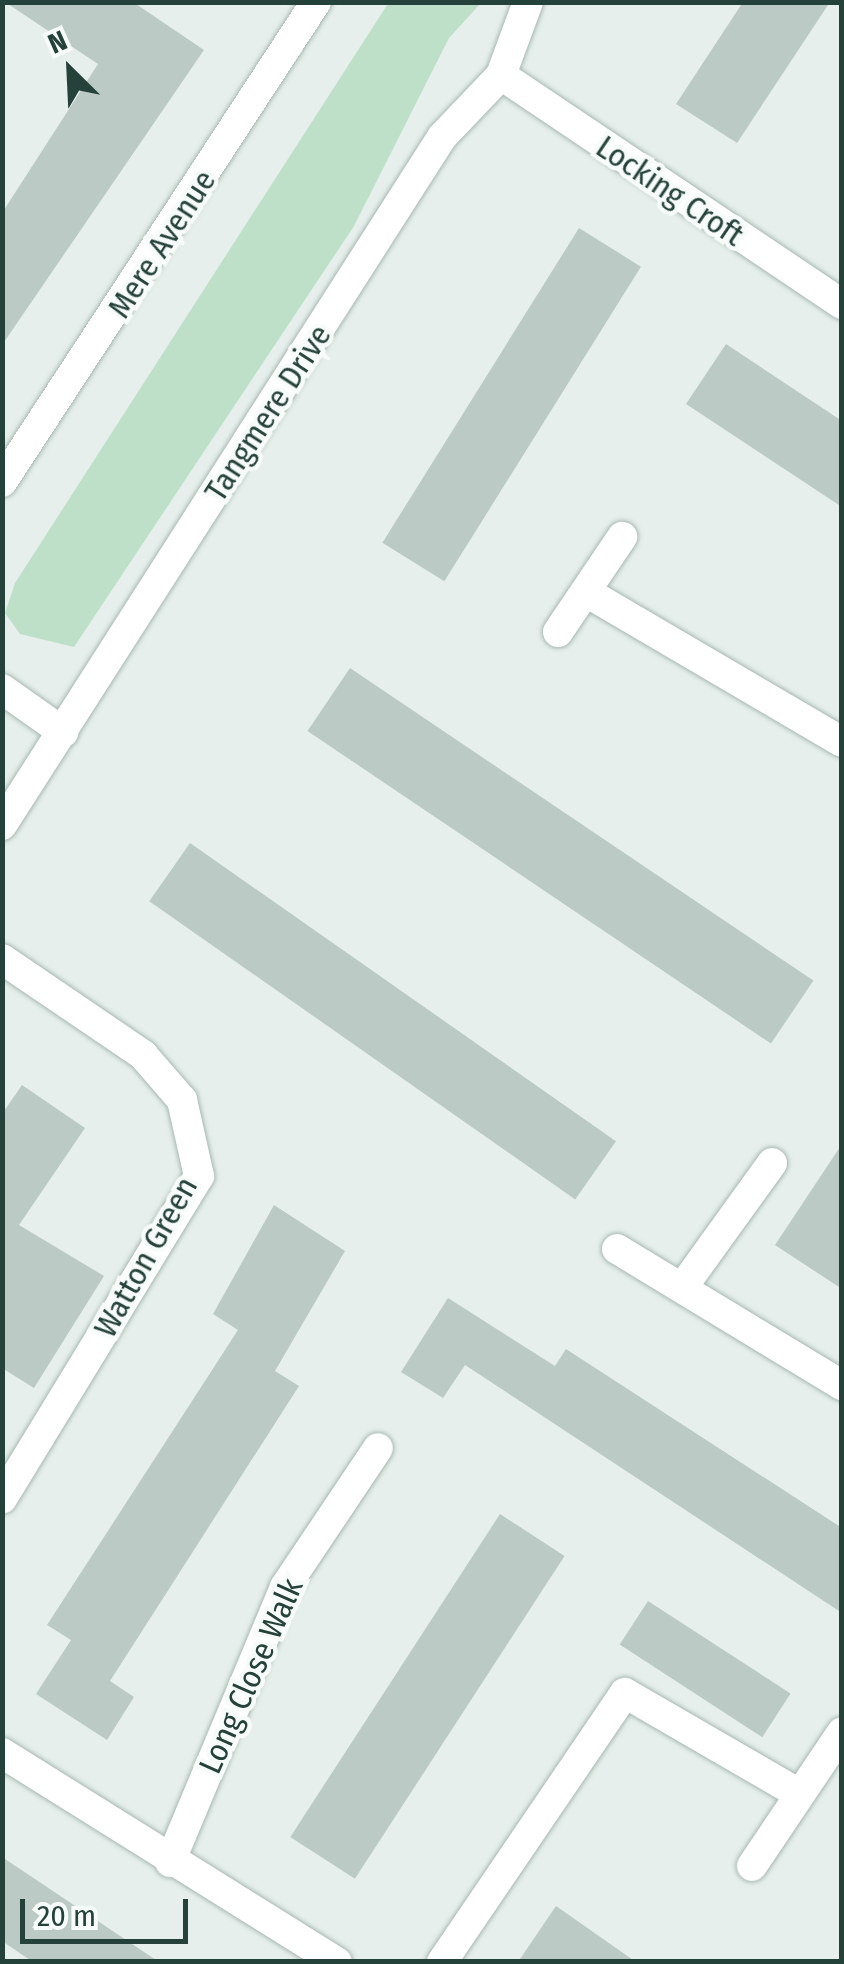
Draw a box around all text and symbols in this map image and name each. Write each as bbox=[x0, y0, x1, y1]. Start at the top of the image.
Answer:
north arrow bbox=[20, 20, 120, 120]
text: N bbox=[43, 24, 72, 61]
street label: Locking Croft bbox=[589, 128, 751, 254]
street label: Mere Avenue bbox=[100, 163, 224, 325]
street label: Tangmere Drive bbox=[197, 318, 339, 508]
street label: Watton Green bbox=[86, 1170, 206, 1344]
street label: Long Close Walk bbox=[191, 1572, 311, 1780]
scale bar bbox=[25, 1879, 192, 1941]
text: 20 m bbox=[37, 1898, 96, 1934]

